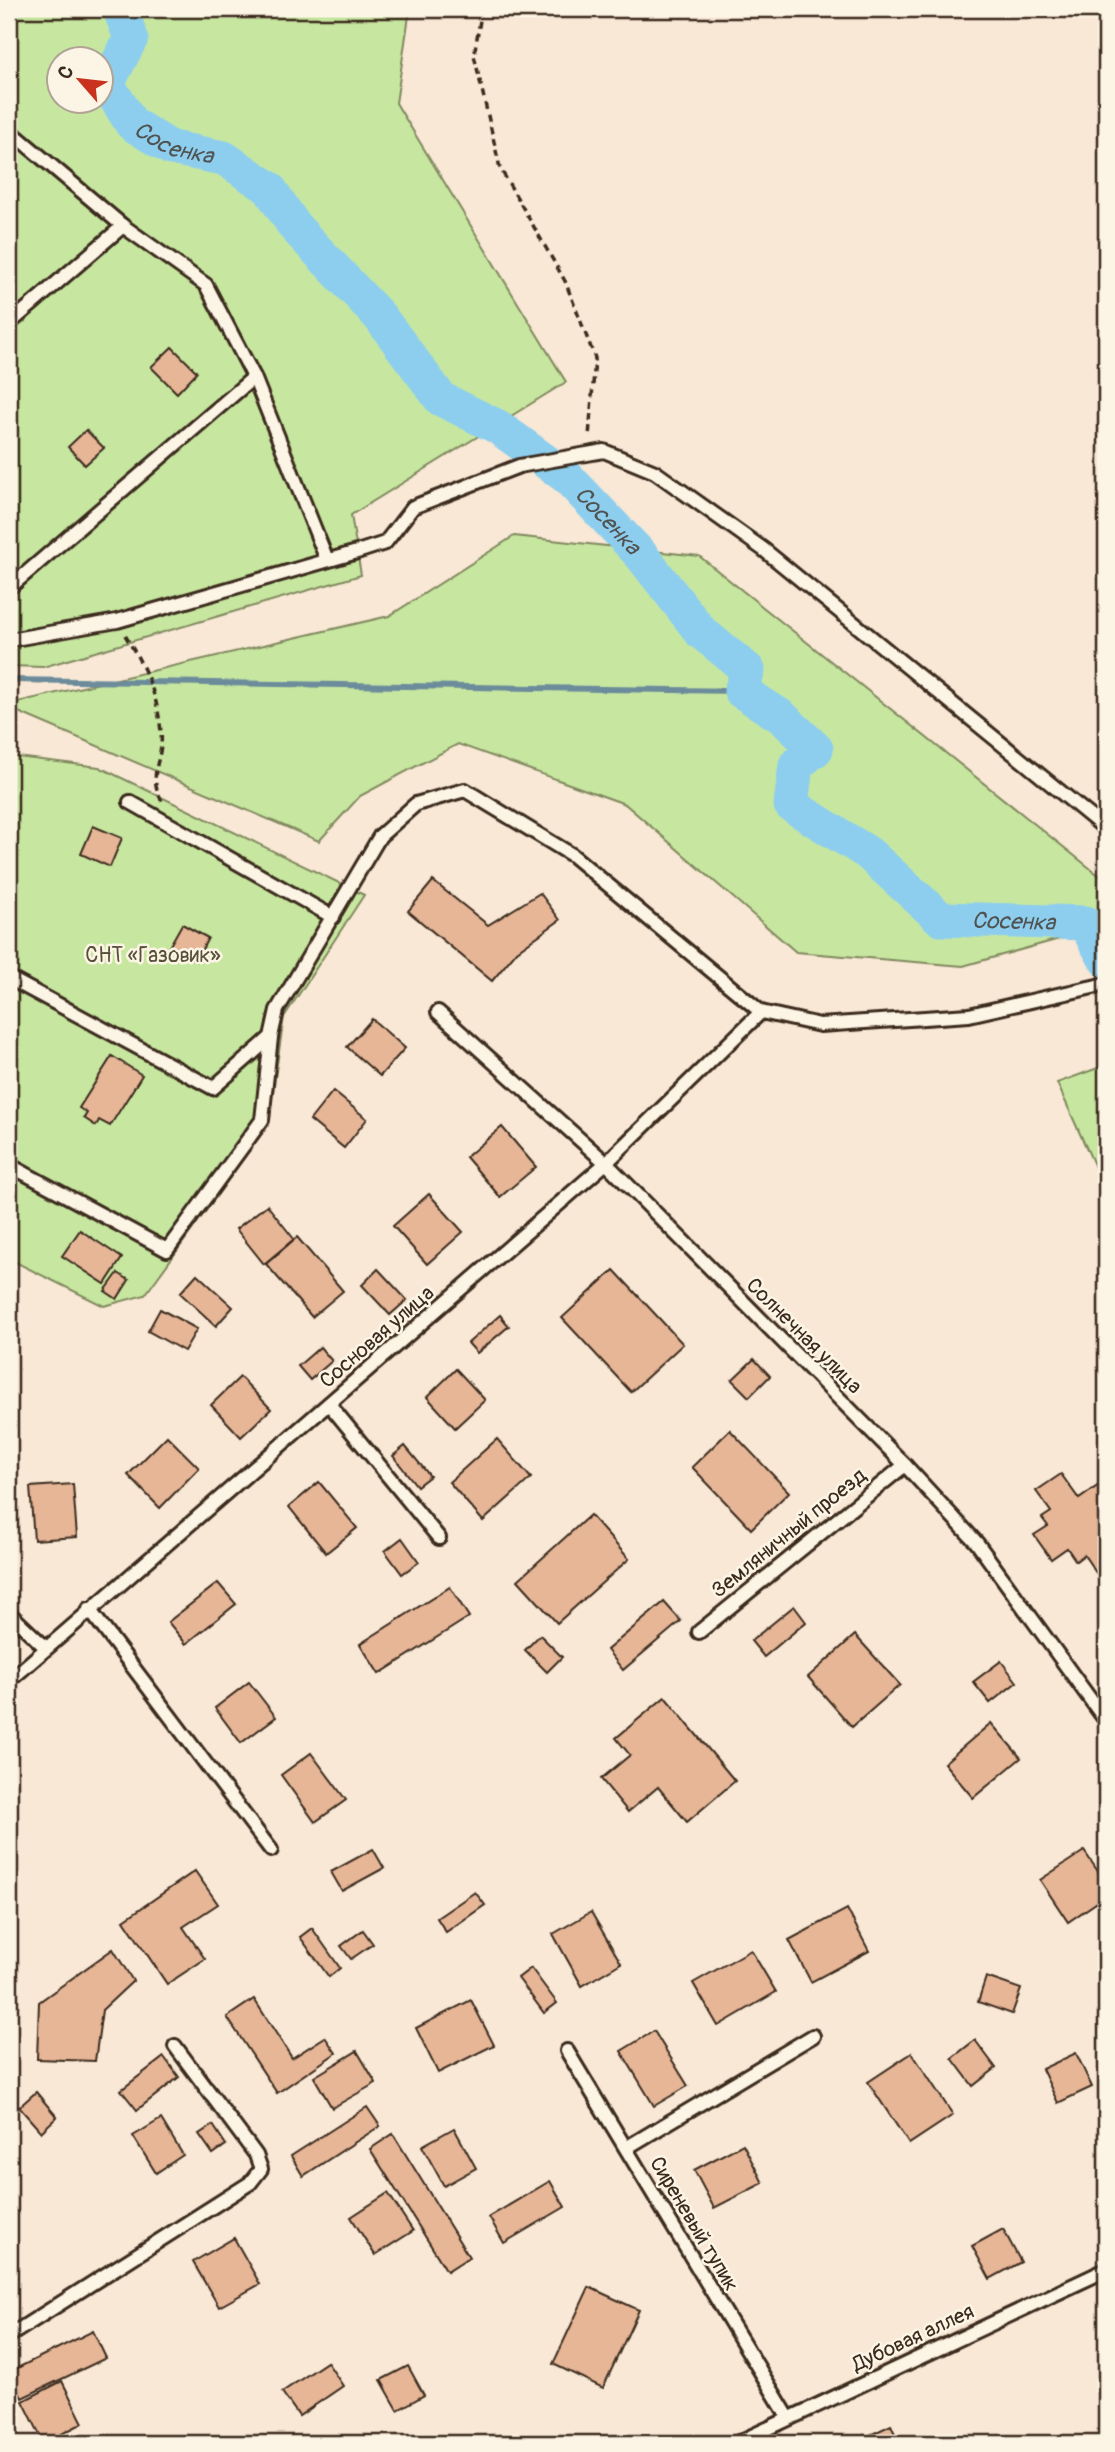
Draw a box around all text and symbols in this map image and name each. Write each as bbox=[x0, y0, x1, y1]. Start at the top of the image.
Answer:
north arrow bbox=[46, 46, 116, 116]
text: С bbox=[53, 61, 79, 83]
water label: Сосенка bbox=[129, 114, 217, 170]
water label: Сосенка bbox=[569, 480, 648, 561]
water label: Сосенка bbox=[971, 905, 1057, 937]
park label: СНТ «Газовик» bbox=[85, 942, 221, 969]
street label: Солнечная улица bbox=[740, 1272, 868, 1400]
street label: Сосновая улица bbox=[314, 1280, 440, 1394]
street label: Земляничный проезд bbox=[706, 1462, 872, 1604]
street label: Сиреневый тупик bbox=[643, 2152, 745, 2296]
street label: Дубовая аллея bbox=[847, 2298, 978, 2378]

